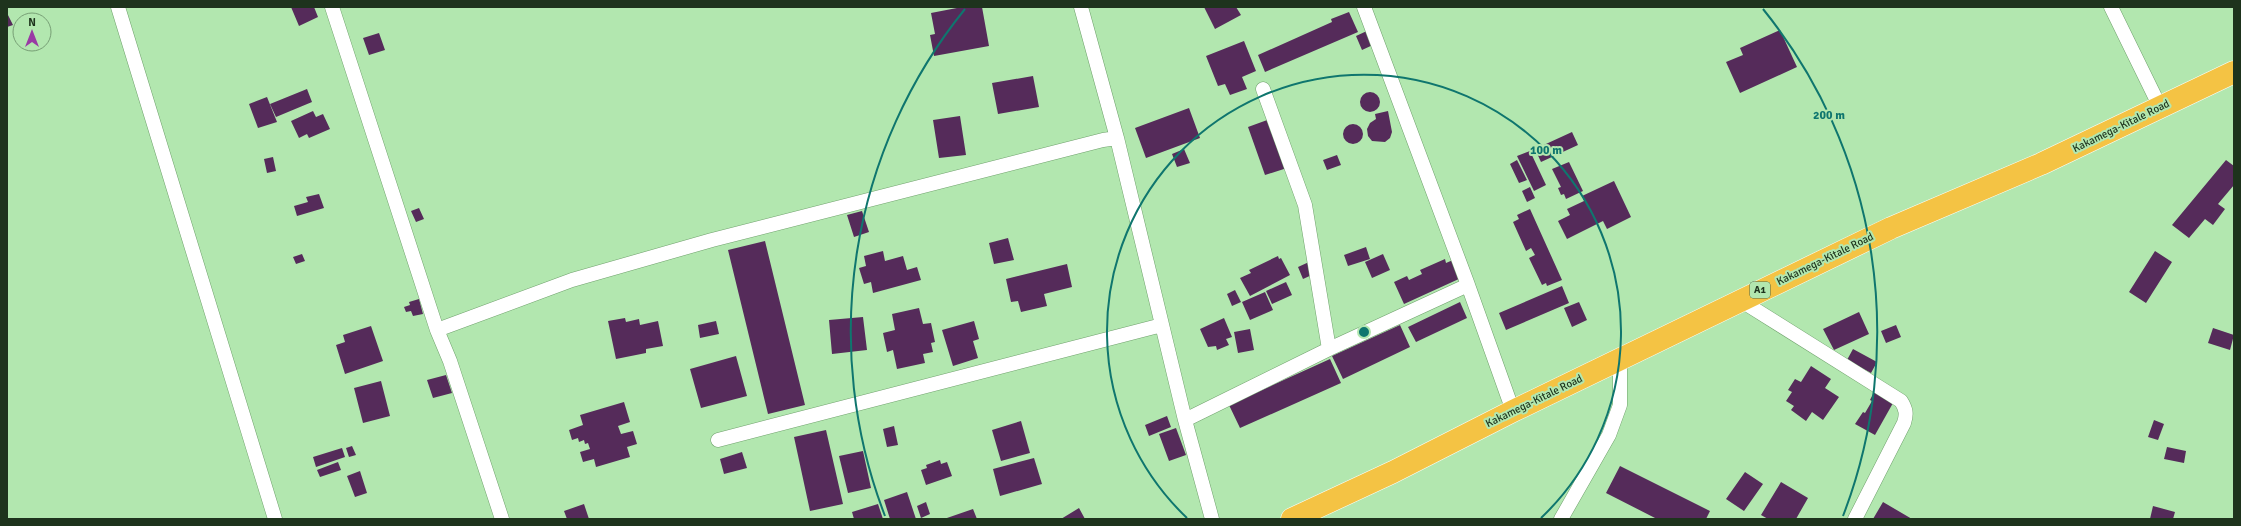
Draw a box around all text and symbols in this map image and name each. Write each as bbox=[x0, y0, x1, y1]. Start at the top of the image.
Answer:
north arrow bbox=[12, 12, 52, 52]
text: N bbox=[28, 16, 36, 29]
street label: Kakamega-Kitale Road bbox=[2070, 97, 2172, 155]
text: 200 m bbox=[1813, 108, 1845, 123]
text: 100 m bbox=[1530, 143, 1562, 158]
street label: Kakamega-Kitale Road bbox=[1774, 230, 1876, 288]
road number: A1 bbox=[1750, 282, 1770, 298]
centre of rings bbox=[1357, 325, 1371, 339]
street label: Kakamega-Kitale Road bbox=[1483, 372, 1585, 430]

